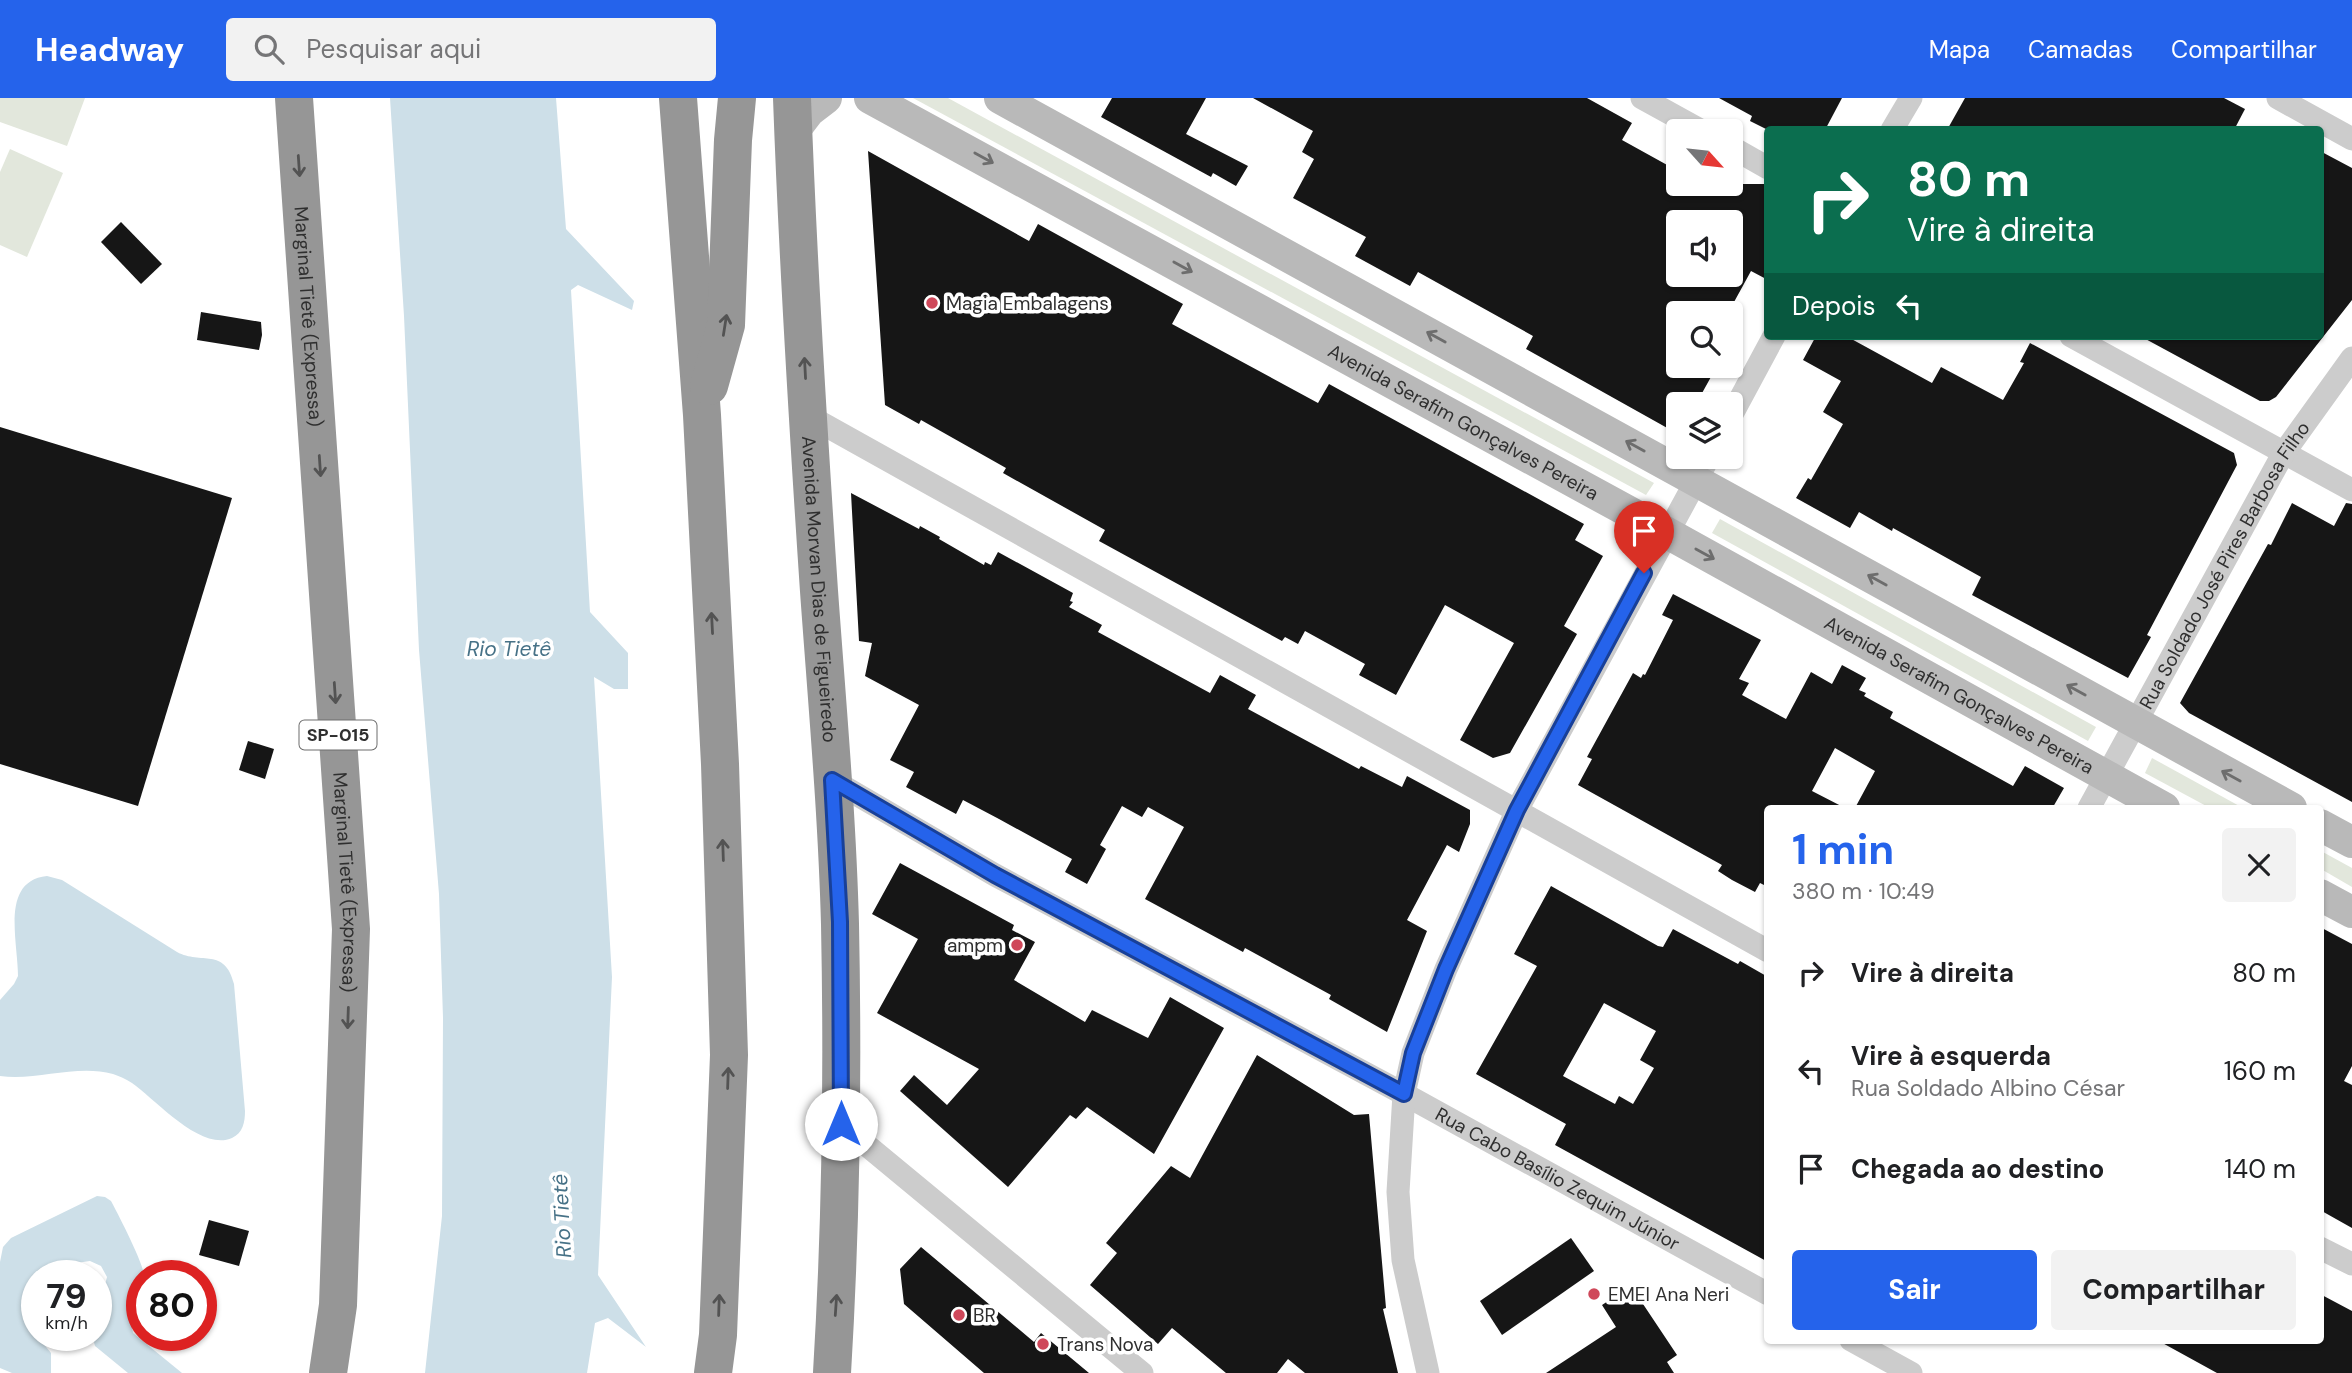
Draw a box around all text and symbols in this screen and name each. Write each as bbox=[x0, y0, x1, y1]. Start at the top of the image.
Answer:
search box bbox=[226, 18, 716, 81]
text: Headway bbox=[35, 28, 184, 71]
icon: search bbox=[250, 30, 288, 68]
text: Pesquisar aqui bbox=[306, 32, 481, 66]
text: Mapa bbox=[1929, 34, 1990, 65]
text: Camadas bbox=[2028, 34, 2133, 65]
text: Compartilhar bbox=[2171, 34, 2317, 65]
north arrow bbox=[1666, 119, 1743, 196]
map controls bbox=[1666, 119, 1743, 469]
text: 80 m bbox=[1907, 147, 2030, 211]
one-way arrow bbox=[973, 152, 994, 165]
one-way arrow bbox=[293, 154, 306, 177]
icon: right bbox=[1792, 154, 1883, 245]
street label: Marginal Tietê (Expressa) bbox=[289, 205, 329, 427]
text: Vire à direita bbox=[1907, 209, 2095, 251]
button: sound bbox=[1666, 210, 1743, 287]
one-way arrow bbox=[1173, 261, 1193, 275]
icon: left bbox=[1890, 287, 1928, 325]
text: Depois bbox=[1792, 289, 1876, 323]
place label: Magia Embalagens bbox=[946, 291, 1109, 316]
marker: Magia Embalagens bbox=[924, 295, 940, 311]
button: search bbox=[1666, 301, 1743, 378]
one-way arrow bbox=[719, 314, 732, 337]
one-way arrow bbox=[1426, 330, 1447, 343]
street label: Avenida Serafim Gonçalves Pereira bbox=[1324, 338, 1603, 505]
one-way arrow bbox=[798, 357, 811, 380]
button: layers bbox=[1666, 392, 1743, 469]
street label: Rua Soldado José Pires Barbosa Filho bbox=[2133, 416, 2315, 713]
street label: Avenida Morvan Dias de Figueiredo bbox=[797, 435, 843, 744]
one-way arrow bbox=[1626, 439, 1646, 453]
one-way arrow bbox=[313, 455, 326, 478]
pin bbox=[1614, 501, 1674, 573]
icon: arrive bbox=[1625, 512, 1663, 550]
one-way arrow bbox=[1694, 547, 1715, 561]
one-way arrow bbox=[1868, 573, 1888, 587]
street label: Avenida Serafim Gonçalves Pereira bbox=[1820, 610, 2098, 779]
one-way arrow bbox=[706, 612, 719, 635]
water label: Rio Tietê bbox=[467, 635, 551, 663]
one-way arrow bbox=[329, 682, 342, 704]
one-way arrow bbox=[2067, 683, 2087, 697]
road number: SP-015 bbox=[300, 720, 376, 750]
one-way arrow bbox=[2221, 769, 2242, 782]
street label: Marginal Tietê (Expressa) bbox=[328, 771, 364, 993]
text: 1 min bbox=[1792, 822, 1894, 877]
button: close bbox=[2222, 828, 2296, 902]
one-way arrow bbox=[716, 839, 729, 862]
text: 380 m · 10:49 bbox=[1792, 876, 1935, 906]
place label: ampm bbox=[947, 933, 1003, 958]
marker: ampm bbox=[1009, 937, 1025, 953]
icon: right bbox=[1792, 954, 1830, 992]
text: Vire à direita bbox=[1851, 956, 2014, 990]
text: 80 m bbox=[2232, 956, 2296, 990]
one-way arrow bbox=[342, 1006, 355, 1029]
text: Vire à esquerda bbox=[1851, 1039, 2051, 1073]
icon: left bbox=[1792, 1052, 1830, 1090]
text: 160 m bbox=[2224, 1054, 2296, 1088]
one-way arrow bbox=[722, 1067, 735, 1090]
text: Rua Soldado Albino César bbox=[1851, 1073, 2125, 1103]
position arrow bbox=[804, 1087, 878, 1161]
street label: Rua Cabo Basílio Zequim Júnior bbox=[1431, 1101, 1684, 1256]
icon: arrive bbox=[1792, 1150, 1830, 1188]
text: Chegada ao destino bbox=[1851, 1152, 2104, 1186]
text: 140 m bbox=[2224, 1152, 2296, 1186]
water label: Rio Tietê bbox=[546, 1173, 578, 1259]
button: Sair bbox=[1792, 1250, 2037, 1330]
button: Compartilhar bbox=[2051, 1250, 2296, 1330]
speed limit sign: 80 bbox=[126, 1260, 217, 1351]
text: 79 bbox=[46, 1273, 87, 1319]
place label: EMEI Ana Neri bbox=[1608, 1282, 1729, 1307]
marker: EMEI Ana Neri bbox=[1586, 1286, 1602, 1302]
one-way arrow bbox=[713, 1294, 726, 1317]
one-way arrow bbox=[830, 1294, 843, 1317]
place label: BR bbox=[973, 1303, 996, 1328]
marker: BR bbox=[951, 1307, 967, 1323]
text: km/h bbox=[45, 1311, 88, 1335]
place label: Trans Nova bbox=[1057, 1332, 1153, 1357]
marker: Trans Nova bbox=[1035, 1336, 1051, 1352]

